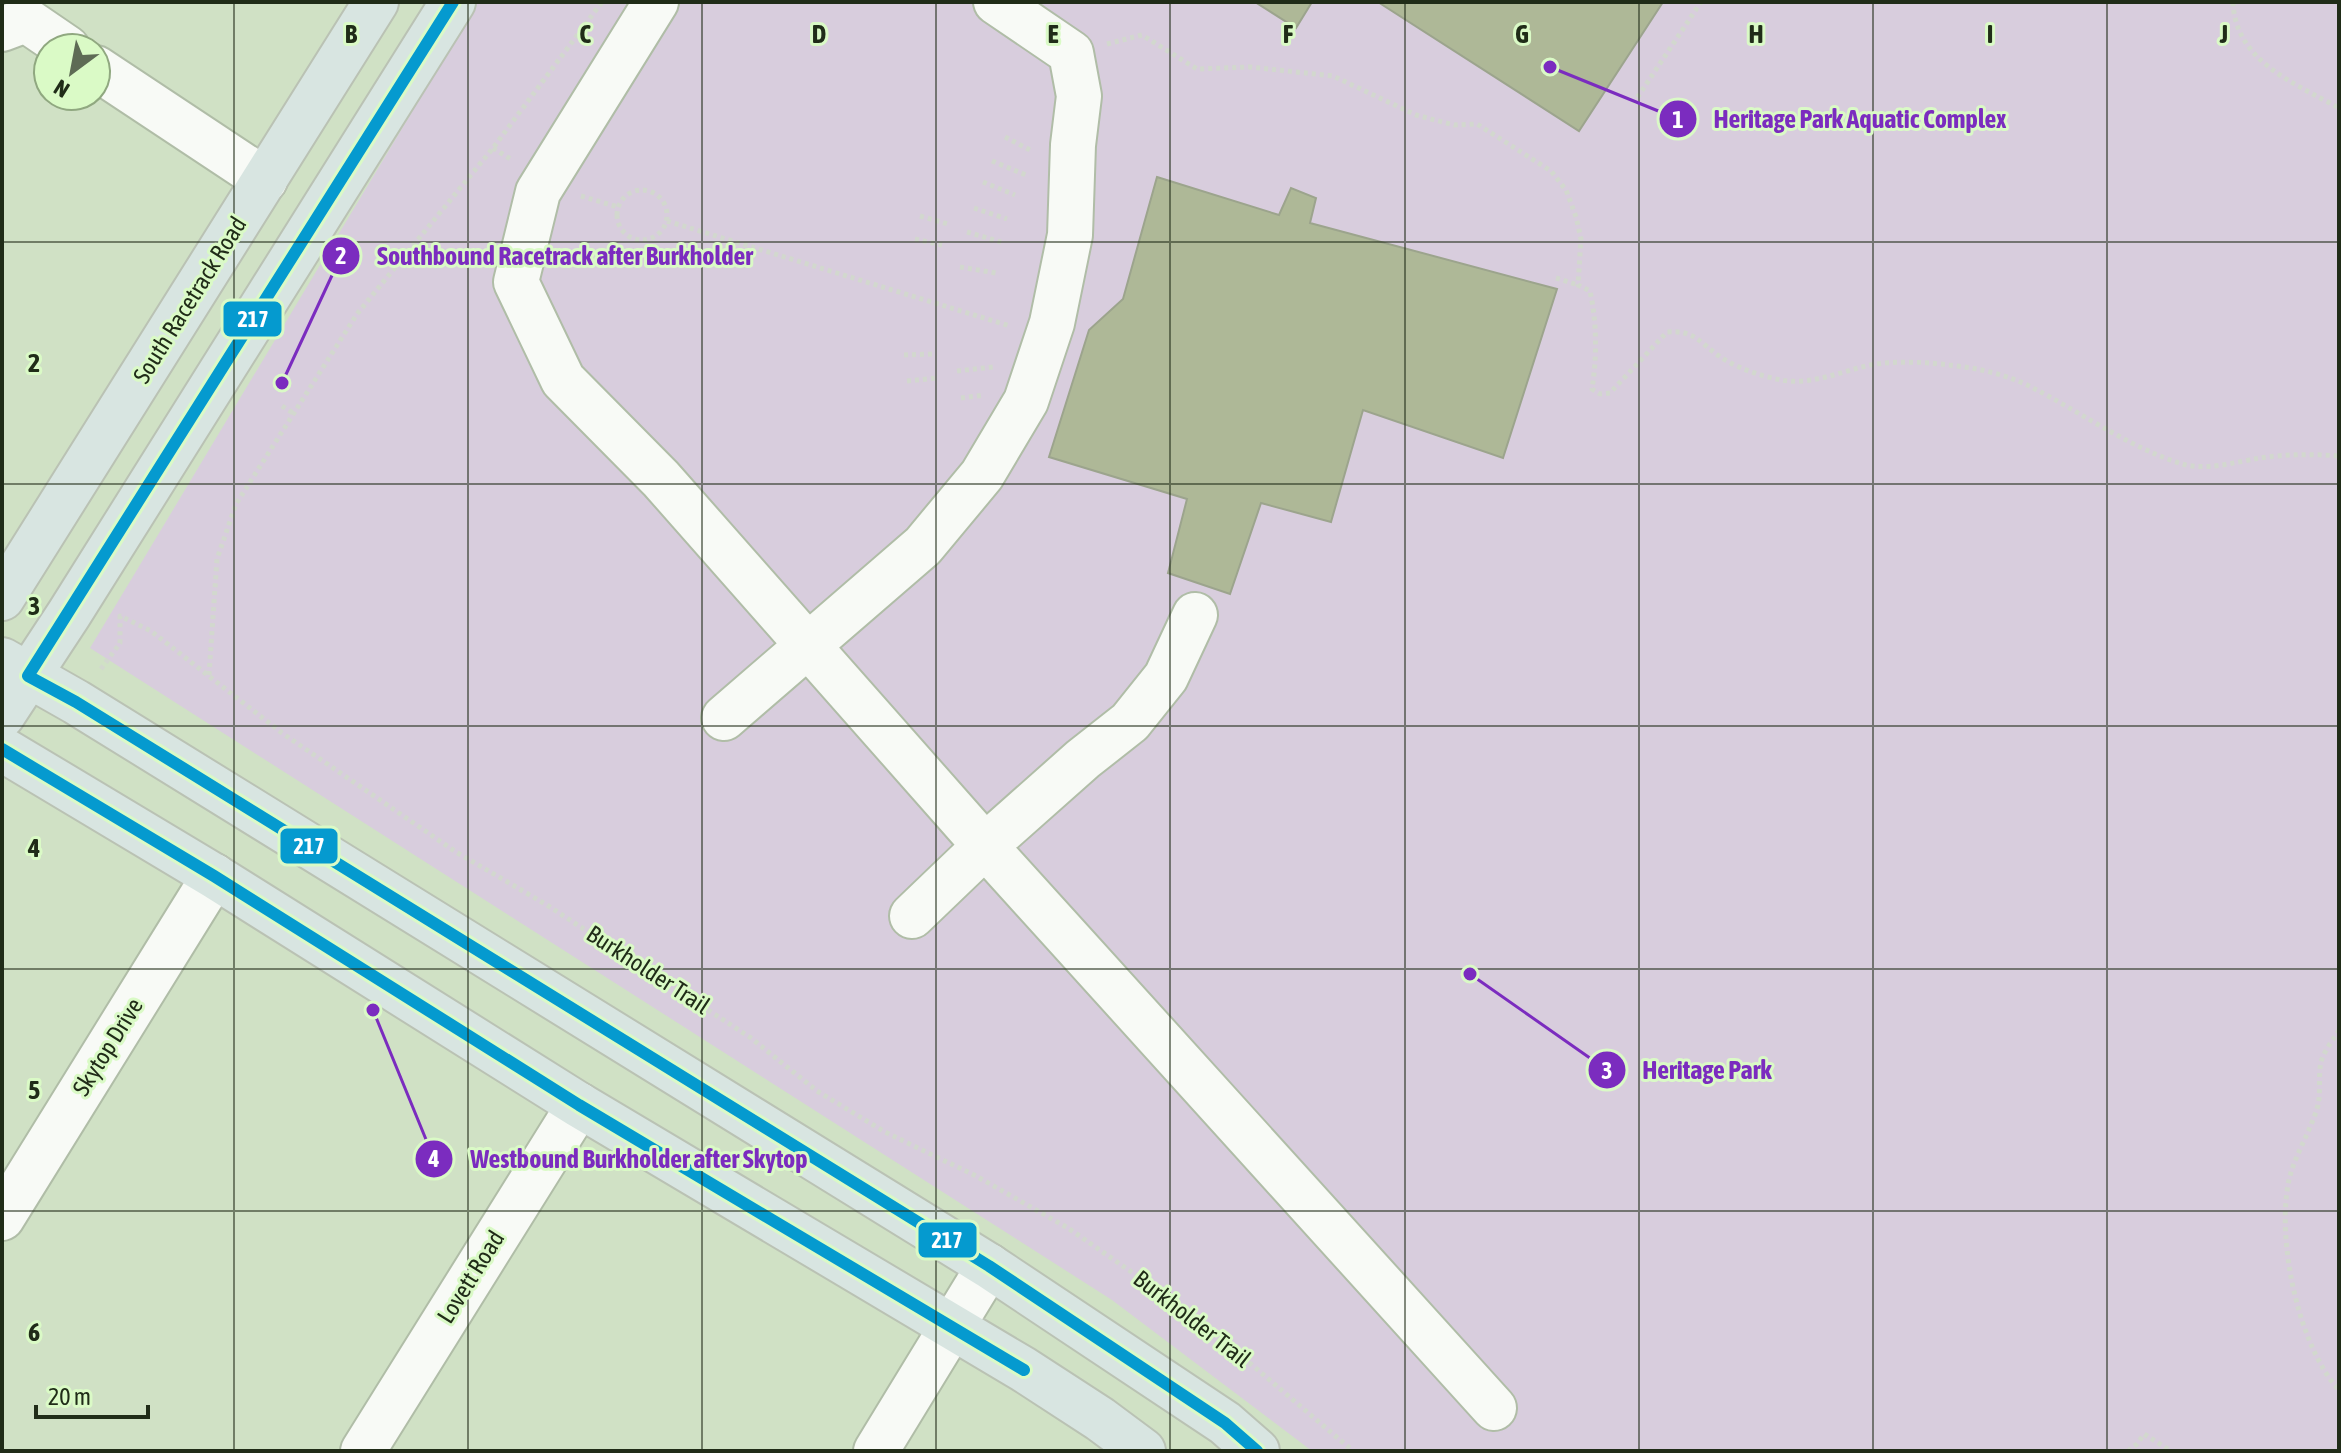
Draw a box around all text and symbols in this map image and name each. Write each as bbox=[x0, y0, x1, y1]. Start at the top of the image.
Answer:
text: B bbox=[345, 19, 358, 49]
text: C bbox=[579, 19, 591, 49]
text: D bbox=[812, 19, 826, 49]
text: E bbox=[1047, 19, 1059, 49]
text: F bbox=[1283, 19, 1294, 49]
text: G bbox=[1515, 19, 1529, 49]
text: H bbox=[1748, 19, 1764, 49]
text: I bbox=[1987, 19, 1993, 49]
text: J bbox=[2219, 19, 2228, 49]
north arrow bbox=[32, 32, 112, 112]
text: N bbox=[49, 74, 74, 103]
callout: Heritage Park Aquatic Complex bbox=[1658, 94, 2023, 144]
text: Heritage Park Aquatic Complex bbox=[1713, 104, 2007, 134]
text: 1 bbox=[1672, 106, 1684, 133]
street label: South Racetrack Road bbox=[128, 212, 252, 388]
callout: Southbound Racetrack after Burkholder bbox=[321, 231, 769, 281]
text: Southbound Racetrack after Burkholder bbox=[377, 241, 754, 271]
text: 2 bbox=[335, 242, 347, 269]
line badge: 217 bbox=[222, 300, 283, 338]
text: 217 bbox=[237, 306, 269, 332]
text: 2 bbox=[28, 348, 40, 378]
text: 3 bbox=[28, 591, 40, 621]
line badge: 217 bbox=[279, 827, 339, 865]
text: 4 bbox=[27, 833, 40, 863]
text: 217 bbox=[293, 833, 325, 859]
street label: Burkholder Trail bbox=[582, 920, 715, 1020]
street label: Skytop Drive bbox=[67, 993, 148, 1100]
callout: Heritage Park bbox=[1587, 1045, 1788, 1095]
text: Heritage Park bbox=[1642, 1055, 1772, 1085]
text: 3 bbox=[1601, 1057, 1613, 1084]
text: 5 bbox=[28, 1075, 40, 1105]
callout: Westbound Burkholder after Skytop bbox=[414, 1134, 823, 1184]
text: Westbound Burkholder after Skytop bbox=[469, 1144, 808, 1174]
text: 4 bbox=[427, 1145, 440, 1172]
line badge: 217 bbox=[917, 1221, 978, 1259]
street label: Lovett Road bbox=[432, 1226, 510, 1328]
text: 217 bbox=[931, 1227, 963, 1253]
street label: Burkholder Trail bbox=[1128, 1265, 1257, 1373]
text: 6 bbox=[28, 1317, 40, 1347]
scale bar bbox=[36, 1369, 148, 1419]
text: 20 m bbox=[48, 1383, 91, 1410]

